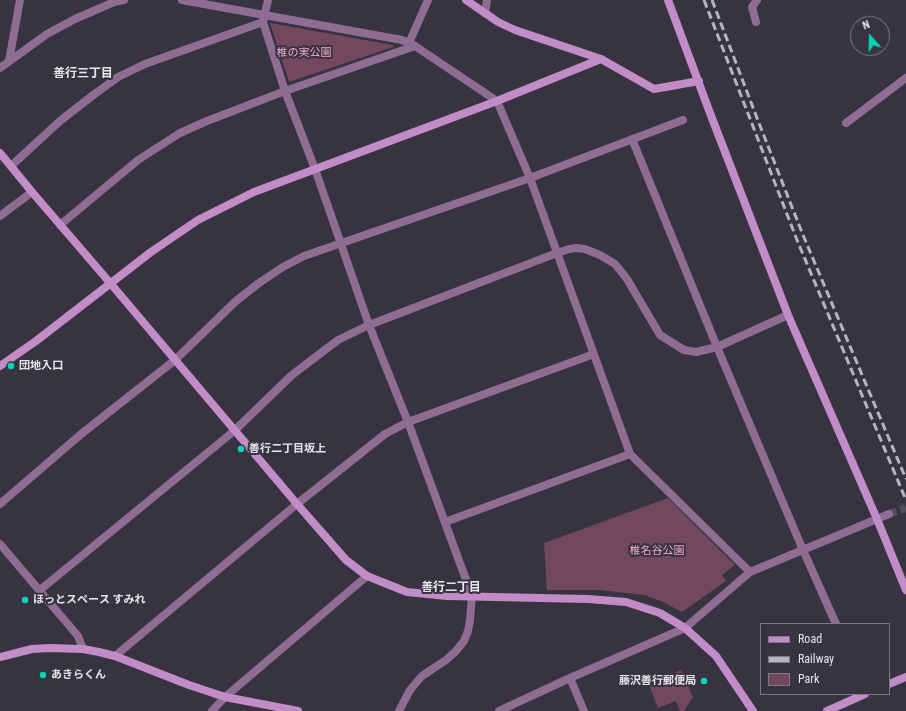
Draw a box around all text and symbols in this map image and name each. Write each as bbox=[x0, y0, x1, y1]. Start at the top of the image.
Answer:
north arrow bbox=[850, 16, 890, 56]
text: N bbox=[861, 18, 871, 32]
park label: 椎の実公園 bbox=[277, 46, 331, 60]
district label: 善行三丁目 bbox=[53, 67, 113, 81]
place label: 団地入口 bbox=[19, 359, 63, 373]
marker: 団地入口 bbox=[6, 361, 16, 371]
place label: 善行二丁目坂上 bbox=[249, 442, 326, 456]
marker: 善行二丁目坂上 bbox=[236, 444, 246, 454]
park label: 椎名谷公園 bbox=[630, 544, 684, 558]
district label: 善行二丁目 bbox=[421, 581, 481, 595]
place label: ほっとスペース すみれ bbox=[33, 593, 146, 607]
marker: ほっとスペース すみれ bbox=[20, 595, 30, 605]
legend bbox=[760, 623, 890, 695]
text: Road bbox=[798, 632, 822, 646]
text: Railway bbox=[798, 652, 834, 666]
place label: あきらくん bbox=[51, 668, 106, 682]
marker: あきらくん bbox=[38, 670, 48, 680]
text: Park bbox=[798, 672, 819, 686]
place label: 藤沢善行郵便局 bbox=[619, 674, 696, 688]
marker: 藤沢善行郵便局 bbox=[699, 676, 709, 686]

